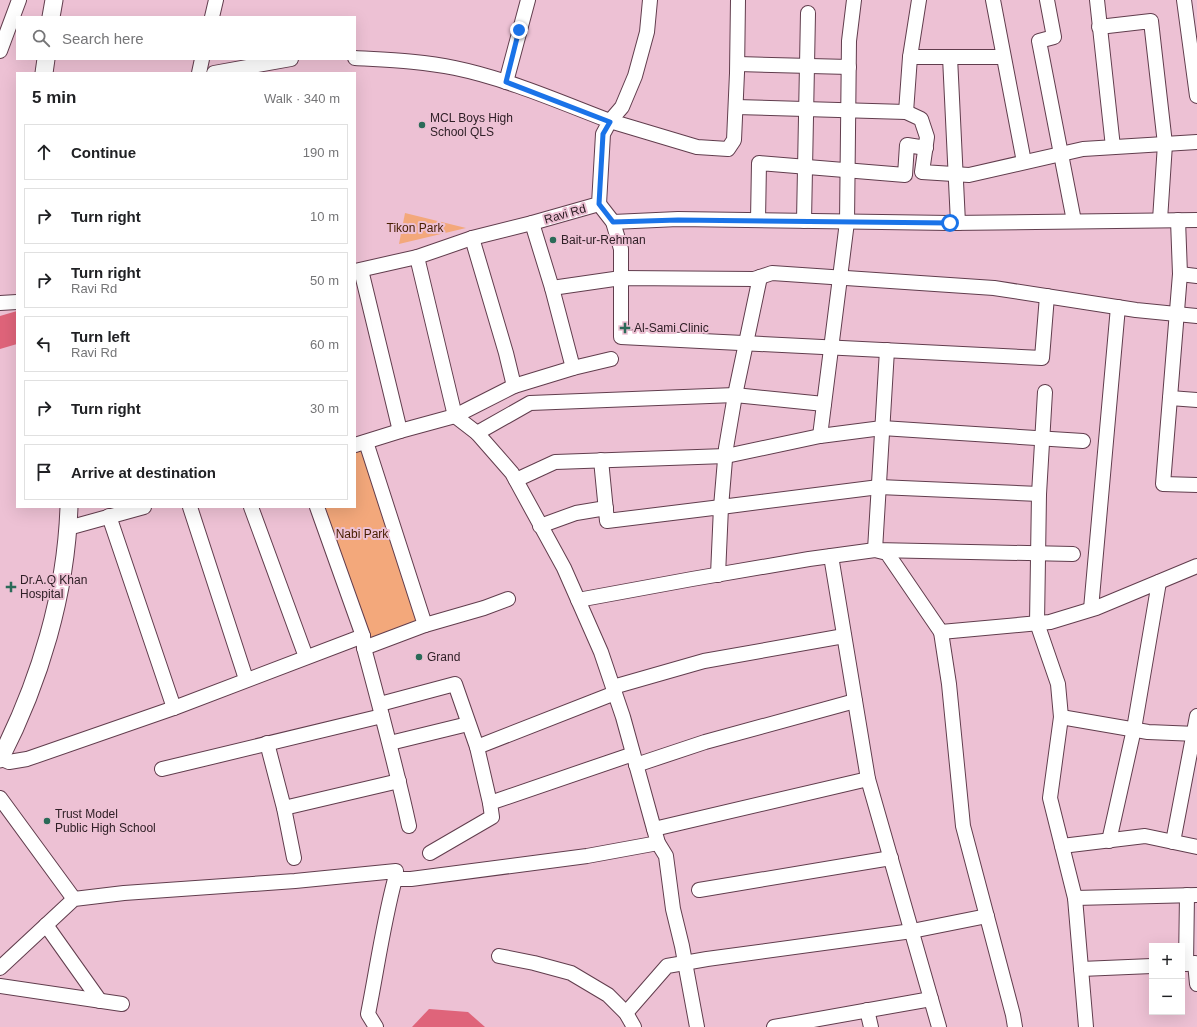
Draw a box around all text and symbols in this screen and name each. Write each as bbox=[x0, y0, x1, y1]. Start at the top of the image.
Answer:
search box bbox=[16, 16, 356, 60]
route end bbox=[510, 21, 528, 39]
icon: search bbox=[30, 27, 52, 49]
text: Search here bbox=[62, 30, 144, 47]
text: 5 min bbox=[32, 88, 76, 107]
text: Walk · 340 m bbox=[264, 91, 340, 106]
place label: MCL Boys High School QLS bbox=[430, 111, 513, 139]
marker: MCL Boys High School QLS bbox=[417, 120, 427, 130]
icon: ahead bbox=[33, 141, 55, 163]
text: Continue bbox=[71, 144, 136, 161]
text: 190 m bbox=[303, 145, 339, 160]
street label: Ravi Rd bbox=[543, 201, 587, 227]
icon: right bbox=[33, 205, 55, 227]
text: Turn right bbox=[71, 208, 141, 225]
text: 10 m bbox=[310, 209, 339, 224]
route start bbox=[941, 214, 959, 232]
park label: Tikon Park bbox=[387, 221, 444, 235]
place label: Bait-ur-Rehman bbox=[561, 233, 646, 247]
marker: Bait-ur-Rehman bbox=[548, 235, 558, 245]
text: Turn right bbox=[71, 264, 141, 281]
icon: right bbox=[33, 269, 55, 291]
text: 50 m bbox=[310, 273, 339, 288]
text: Ravi Rd bbox=[71, 281, 117, 296]
place label: Al-Sami Clinic bbox=[634, 321, 709, 335]
marker: Al-Sami Clinic bbox=[619, 322, 631, 334]
text: Turn left bbox=[71, 328, 130, 345]
icon: left bbox=[33, 333, 55, 355]
text: 60 m bbox=[310, 337, 339, 352]
text: Ravi Rd bbox=[71, 345, 117, 360]
icon: right bbox=[33, 397, 55, 419]
text: Turn right bbox=[71, 400, 141, 417]
text: 30 m bbox=[310, 401, 339, 416]
icon: arrive bbox=[33, 461, 55, 483]
text: Arrive at destination bbox=[71, 464, 216, 481]
park label: Nabi Park bbox=[336, 527, 389, 541]
place label: Dr.A.Q Khan Hospital bbox=[20, 573, 87, 601]
marker: Dr.A.Q Khan Hospital bbox=[5, 581, 17, 593]
place label: Grand bbox=[427, 650, 460, 664]
marker: Grand bbox=[414, 652, 424, 662]
place label: Trust Model Public High School bbox=[55, 807, 156, 835]
marker: Trust Model Public High School bbox=[42, 816, 52, 826]
map controls bbox=[1149, 943, 1185, 1015]
button: + bbox=[1149, 943, 1185, 979]
button: − bbox=[1149, 979, 1185, 1015]

